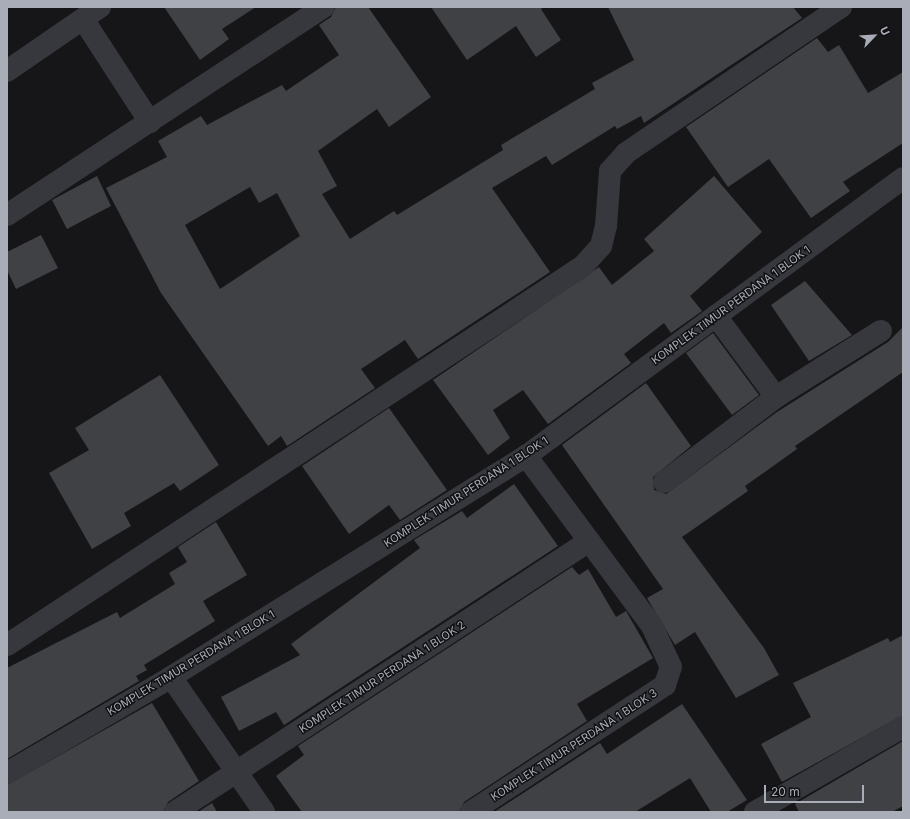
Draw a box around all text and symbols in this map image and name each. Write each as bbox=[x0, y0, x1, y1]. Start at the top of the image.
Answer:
north arrow bbox=[854, 16, 894, 56]
text: U bbox=[877, 24, 893, 38]
street label: KOMPLEK TIMUR PERDANA 1 BLOK 1 bbox=[649, 243, 813, 367]
street label: KOMPLEK TIMUR PERDANA 1 BLOK 1 bbox=[381, 434, 551, 550]
street label: KOMPLEK TIMUR PERDANA 1 BLOK 1 bbox=[105, 608, 277, 718]
street label: KOMPLEK TIMUR PERDANA 1 BLOK 2 bbox=[297, 618, 467, 736]
street label: KOMPLEK TIMUR PERDANA 1 BLOK 3 bbox=[489, 686, 659, 804]
scale bar bbox=[766, 777, 866, 803]
text: 20 m bbox=[771, 784, 800, 799]

